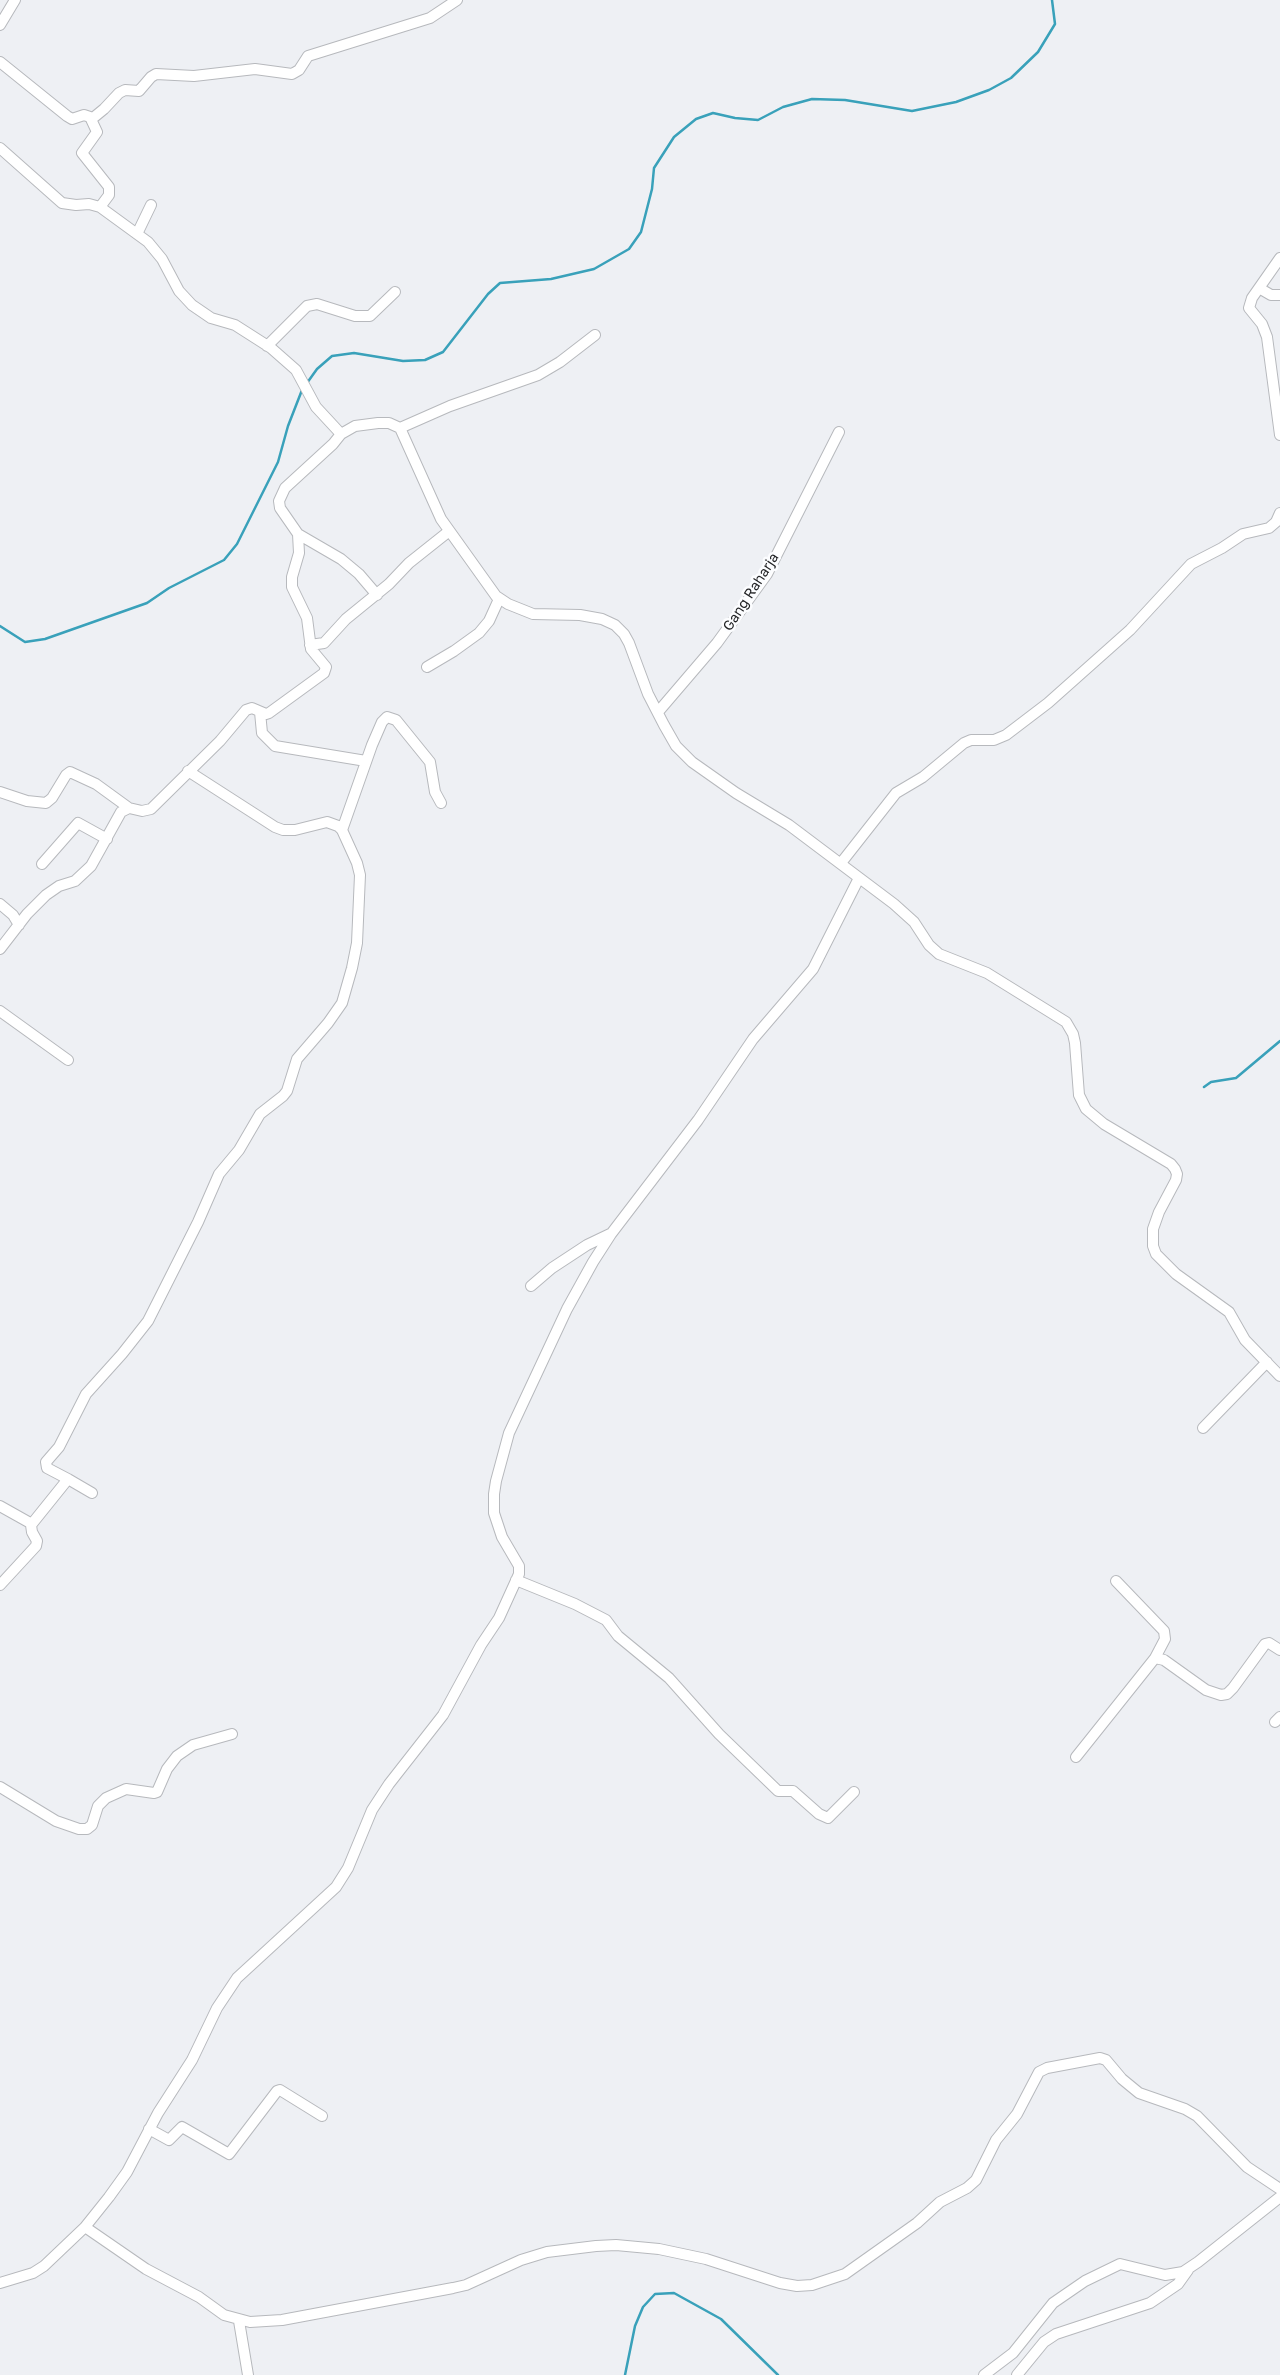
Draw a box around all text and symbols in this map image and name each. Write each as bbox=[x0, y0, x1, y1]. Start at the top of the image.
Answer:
street label: Gang Raharja bbox=[720, 550, 782, 634]

